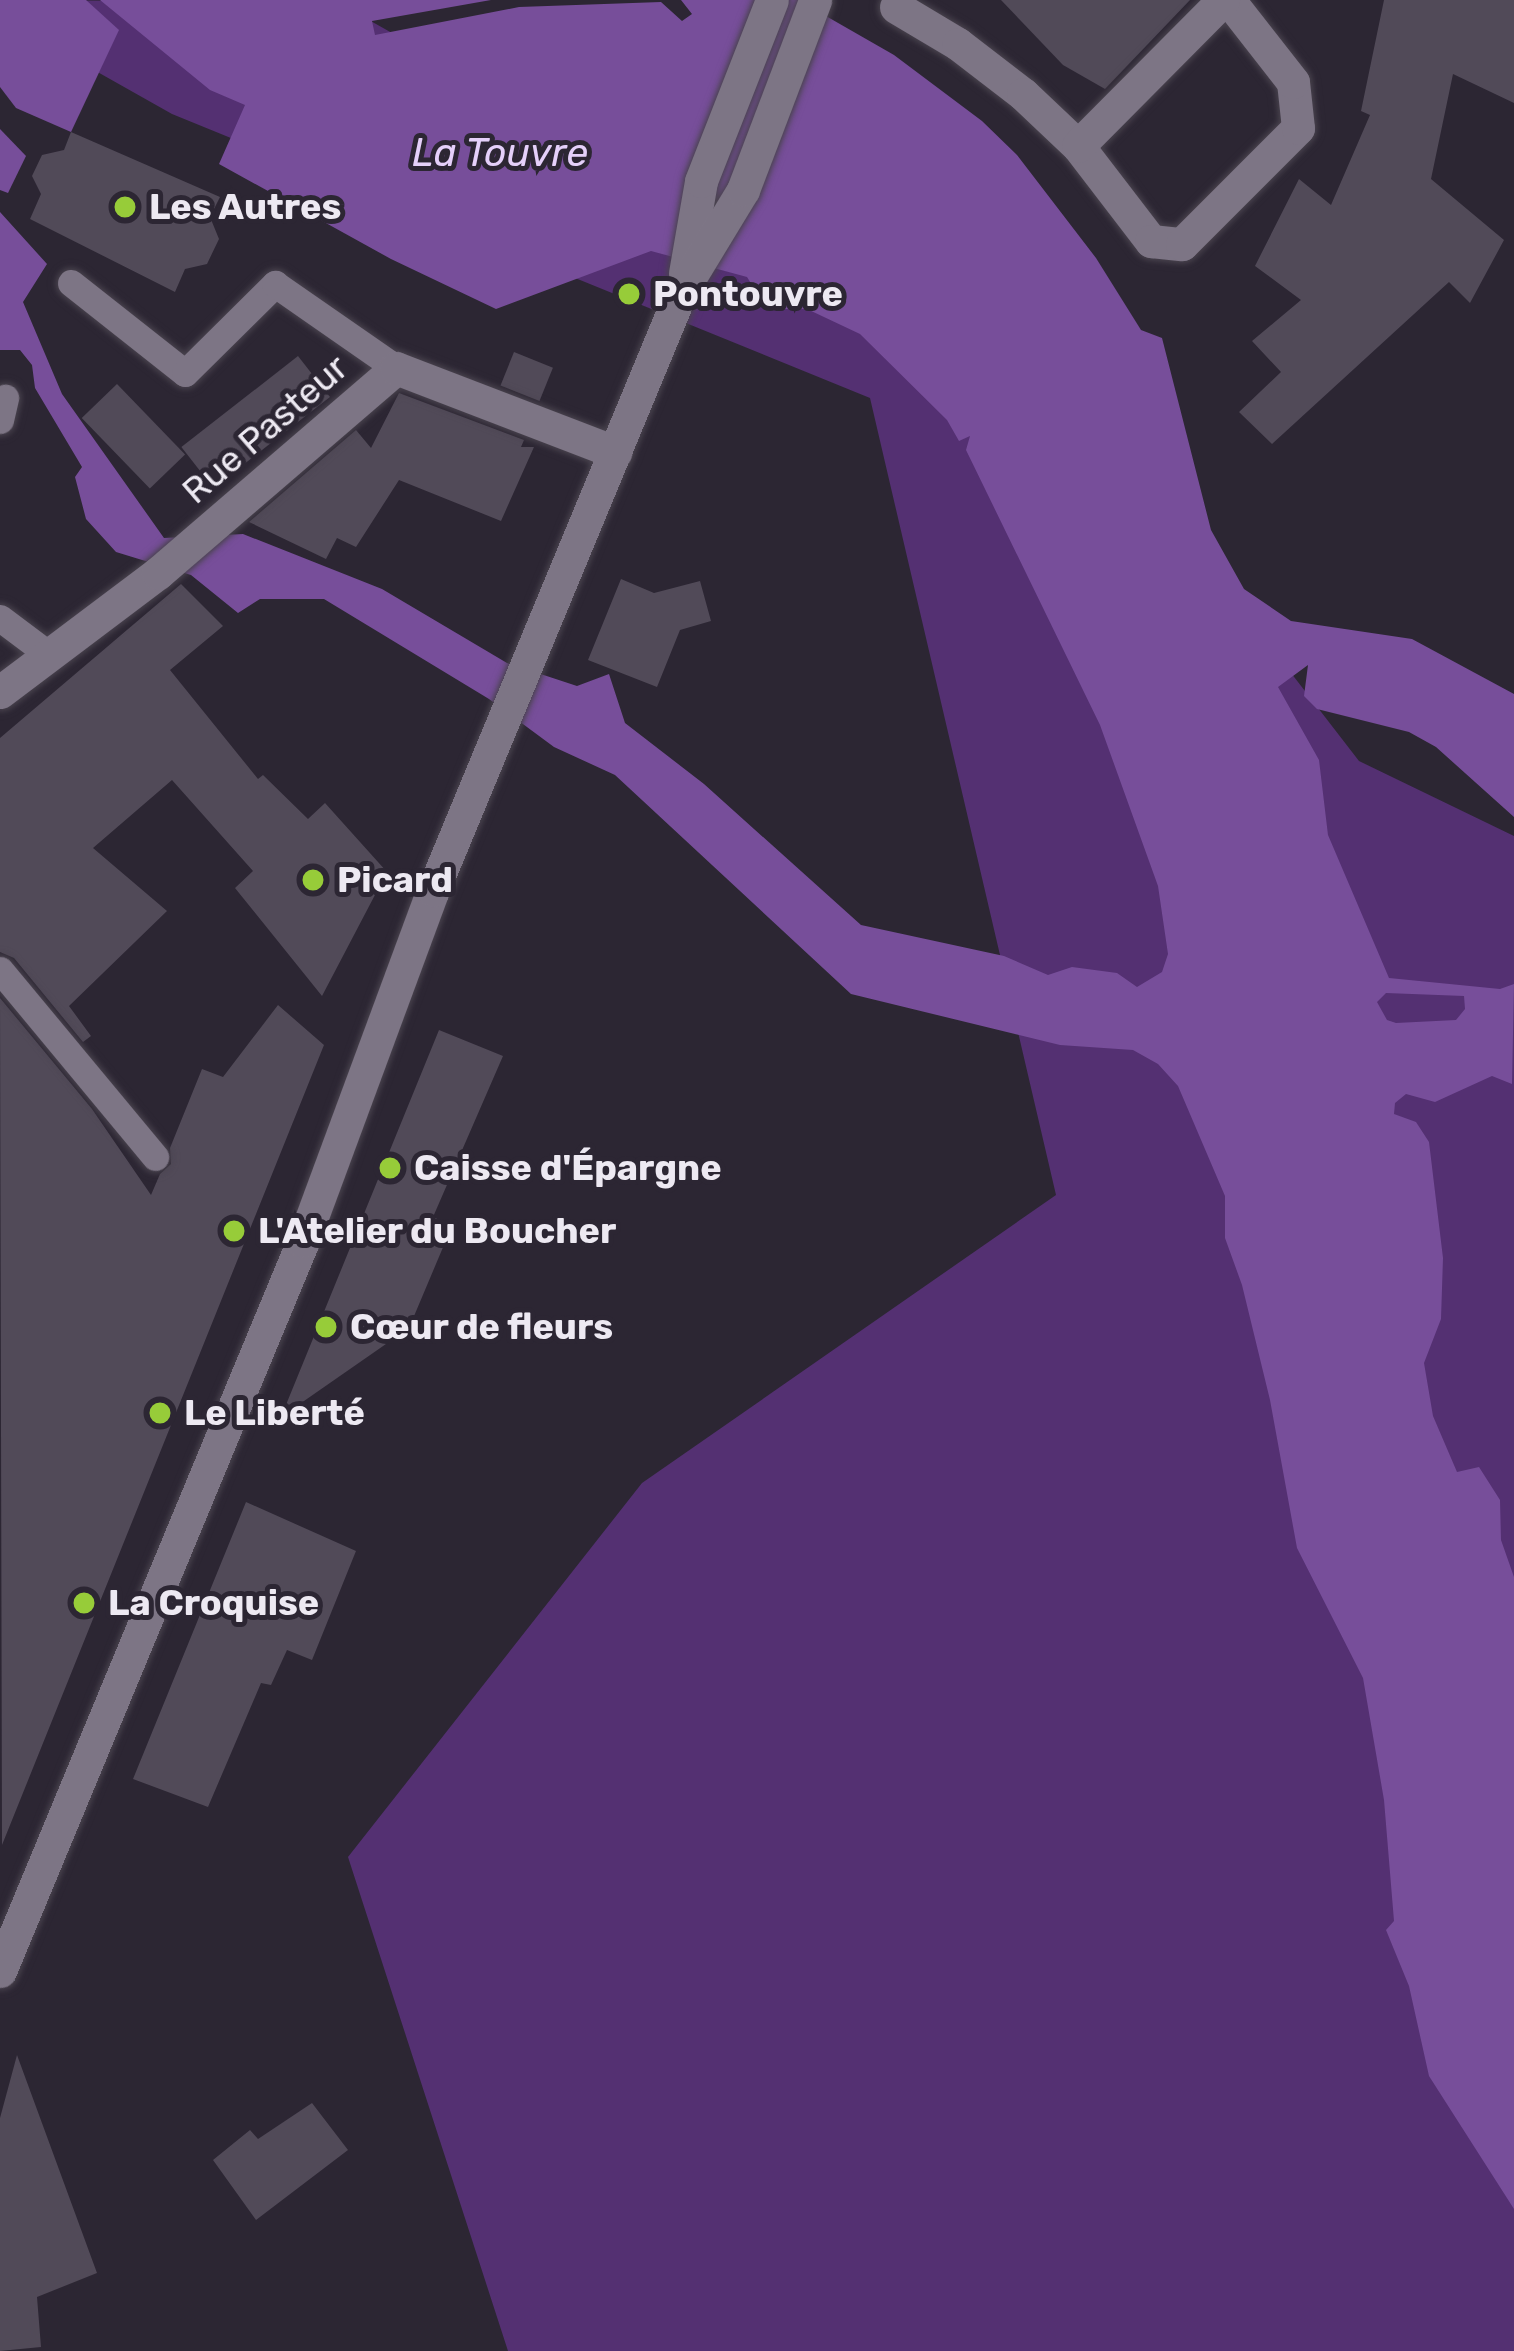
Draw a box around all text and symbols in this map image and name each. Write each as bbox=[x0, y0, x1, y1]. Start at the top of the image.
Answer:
water label: La Touvre bbox=[411, 130, 589, 176]
place label: Les Autres bbox=[149, 185, 342, 229]
marker: Les Autres bbox=[112, 194, 138, 220]
place label: Pontouvre bbox=[653, 272, 843, 316]
marker: Pontouvre bbox=[616, 281, 642, 307]
street label: Rue Pasteur bbox=[174, 346, 356, 512]
place label: Picard bbox=[337, 858, 453, 902]
marker: Picard bbox=[300, 867, 326, 893]
place label: Caisse d'Épargne bbox=[414, 1146, 722, 1190]
marker: Caisse d'Épargne bbox=[377, 1155, 403, 1181]
place label: L'Atelier du Boucher bbox=[258, 1209, 617, 1253]
marker: L'Atelier du Boucher bbox=[221, 1218, 247, 1244]
place label: Cœur de fleurs bbox=[350, 1305, 614, 1349]
marker: Cœur de fleurs bbox=[313, 1314, 339, 1340]
place label: Le Liberté bbox=[184, 1391, 365, 1435]
marker: Le Liberté bbox=[147, 1400, 173, 1426]
place label: La Croquise bbox=[108, 1581, 319, 1625]
marker: La Croquise bbox=[71, 1590, 97, 1616]

